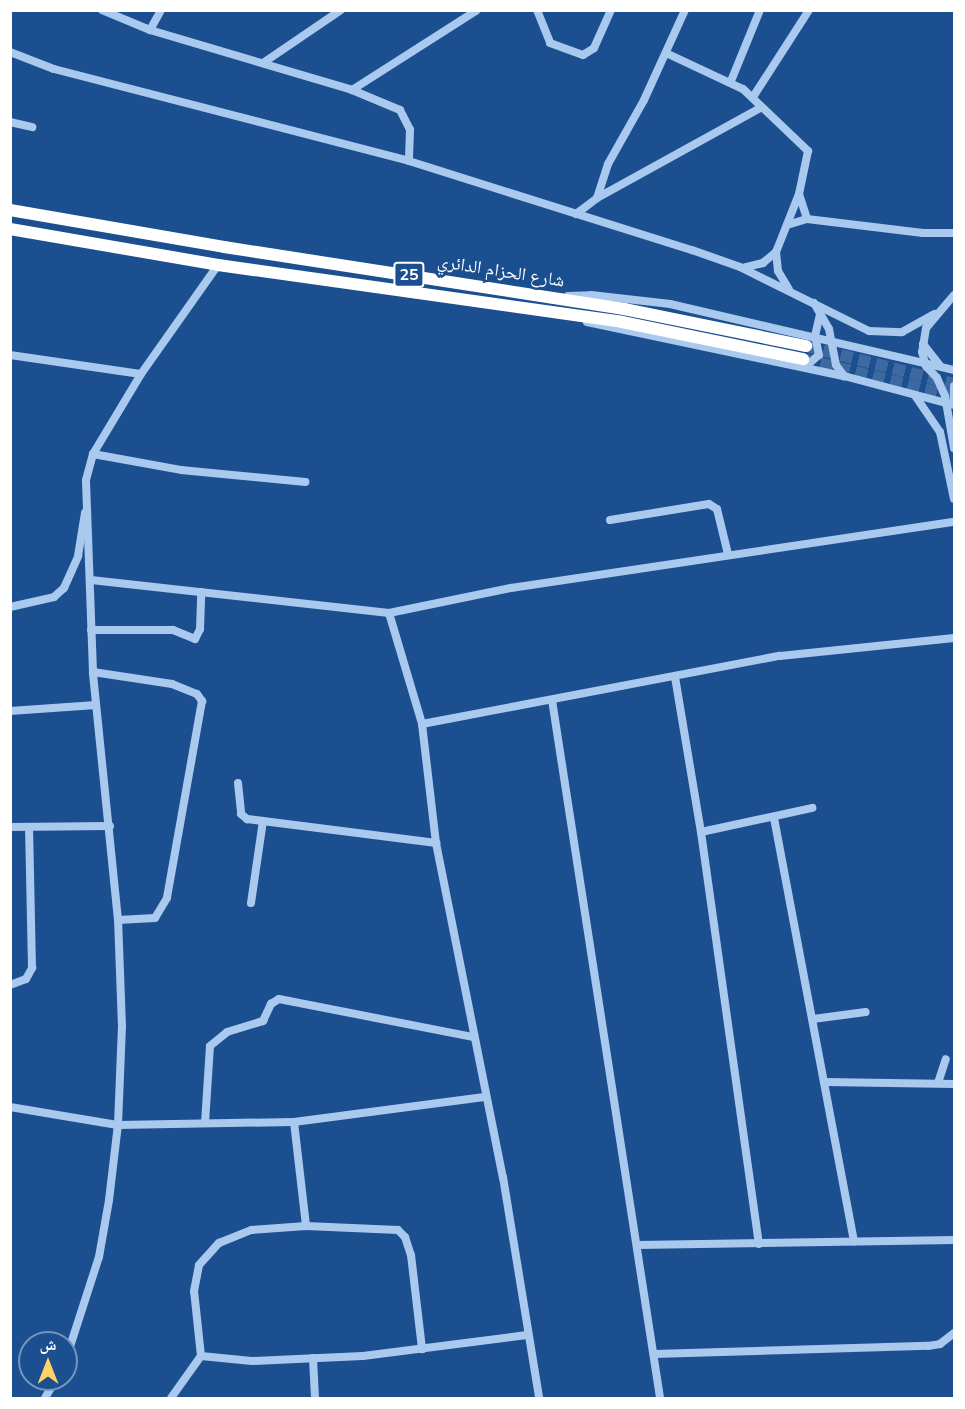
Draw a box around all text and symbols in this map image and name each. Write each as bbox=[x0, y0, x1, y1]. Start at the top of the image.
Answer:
street label: شارع الحزام الدائري bbox=[436, 250, 566, 292]
road number: 25 bbox=[392, 262, 426, 288]
north arrow bbox=[18, 1331, 78, 1391]
text: ش bbox=[40, 1334, 56, 1356]

